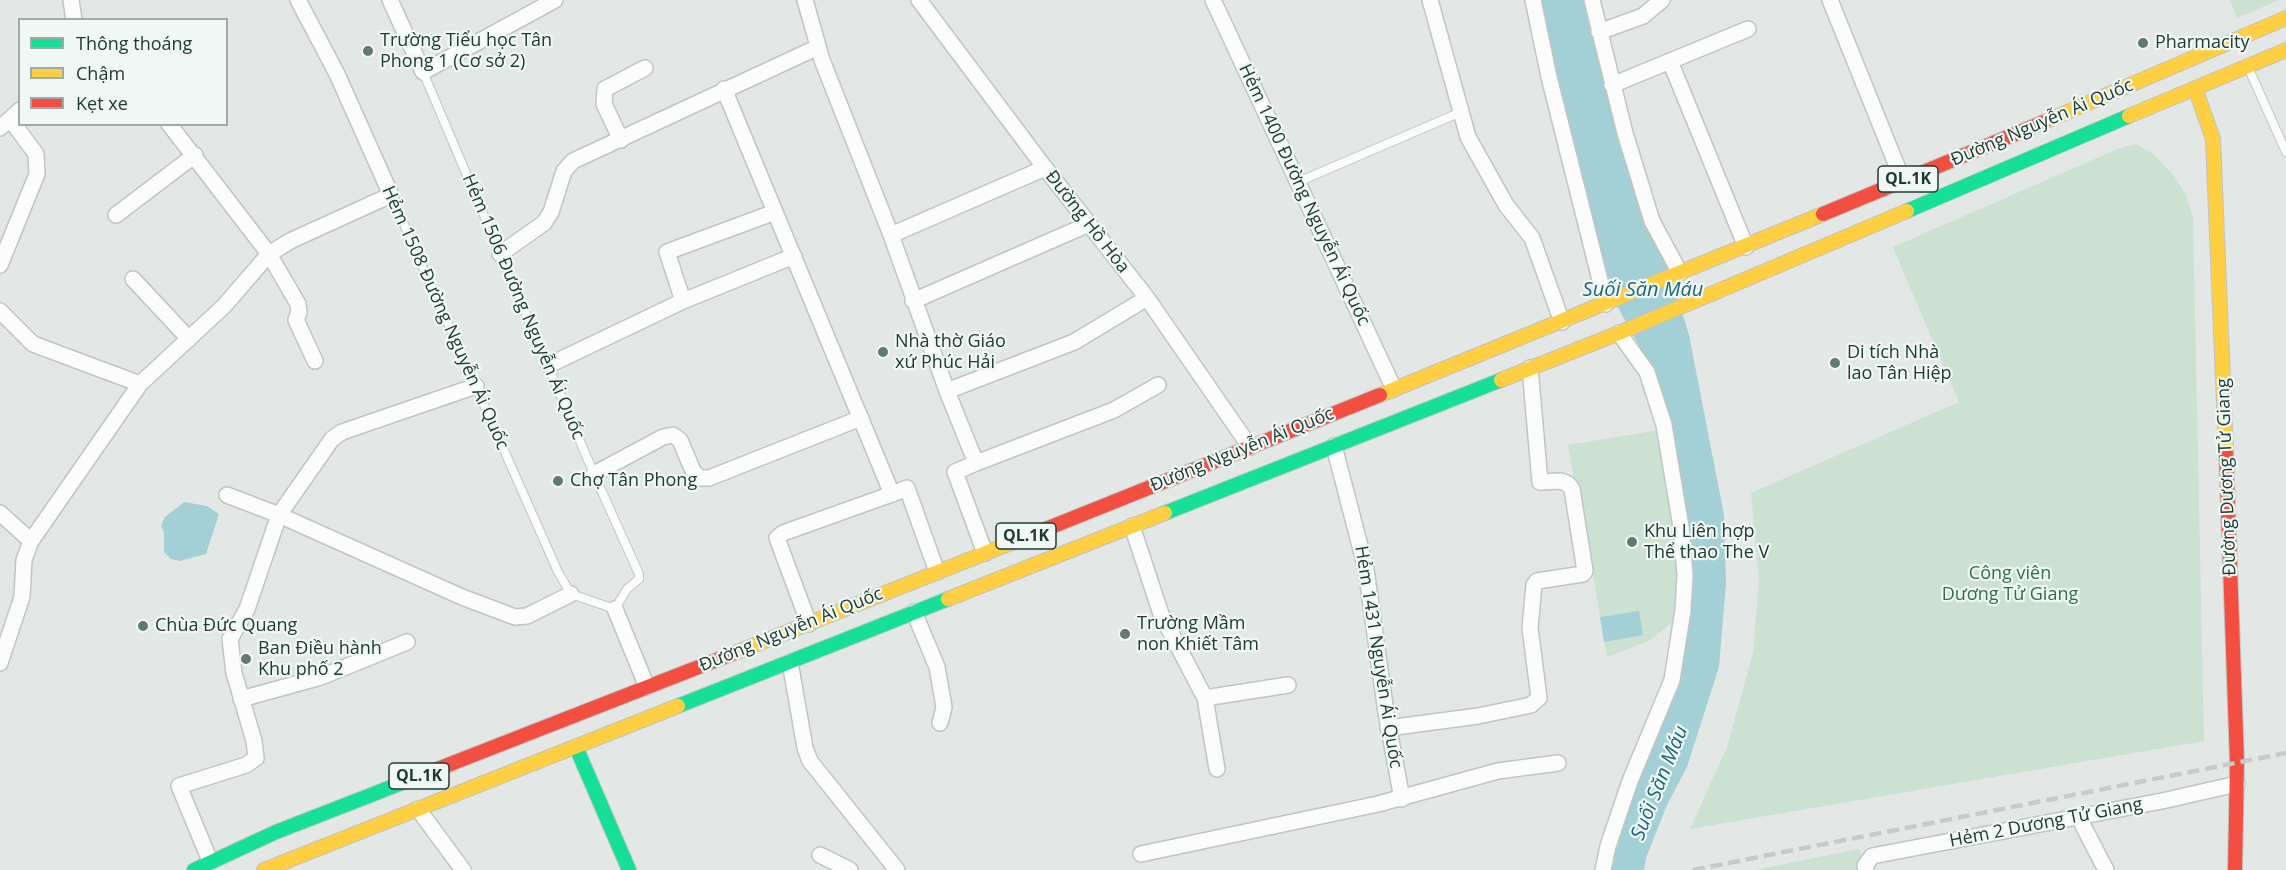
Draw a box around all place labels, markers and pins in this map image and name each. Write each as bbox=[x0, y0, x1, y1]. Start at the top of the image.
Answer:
place label: Trường Tiểu học Tân Phong 1 (Cơ sở 2) bbox=[380, 30, 552, 72]
place label: Pharmacity bbox=[2155, 32, 2249, 54]
marker: Pharmacity bbox=[2136, 36, 2150, 50]
marker: Trường Tiểu học Tân Phong 1 (Cơ sở 2) bbox=[361, 44, 375, 58]
place label: Nhà thờ Giáo xứ Phúc Hải bbox=[895, 331, 1006, 374]
place label: Di tích Nhà lao Tân Hiệp bbox=[1847, 342, 1952, 385]
marker: Nhà thờ Giáo xứ Phúc Hải bbox=[876, 345, 890, 359]
marker: Di tích Nhà lao Tân Hiệp bbox=[1828, 356, 1842, 370]
place label: Chợ Tân Phong bbox=[570, 470, 697, 492]
marker: Chợ Tân Phong bbox=[551, 474, 565, 488]
place label: Khu Liên hợp Thể thao The V bbox=[1644, 521, 1769, 564]
marker: Khu Liên hợp Thể thao The V bbox=[1625, 535, 1639, 549]
place label: Trường Mầm non Khiết Tâm bbox=[1137, 613, 1259, 656]
place label: Chùa Đức Quang bbox=[155, 615, 297, 637]
marker: Chùa Đức Quang bbox=[136, 619, 150, 633]
marker: Trường Mầm non Khiết Tâm bbox=[1118, 627, 1132, 641]
place label: Ban Điều hành Khu phố 2 bbox=[258, 638, 382, 680]
marker: Ban Điều hành Khu phố 2 bbox=[239, 652, 253, 666]

